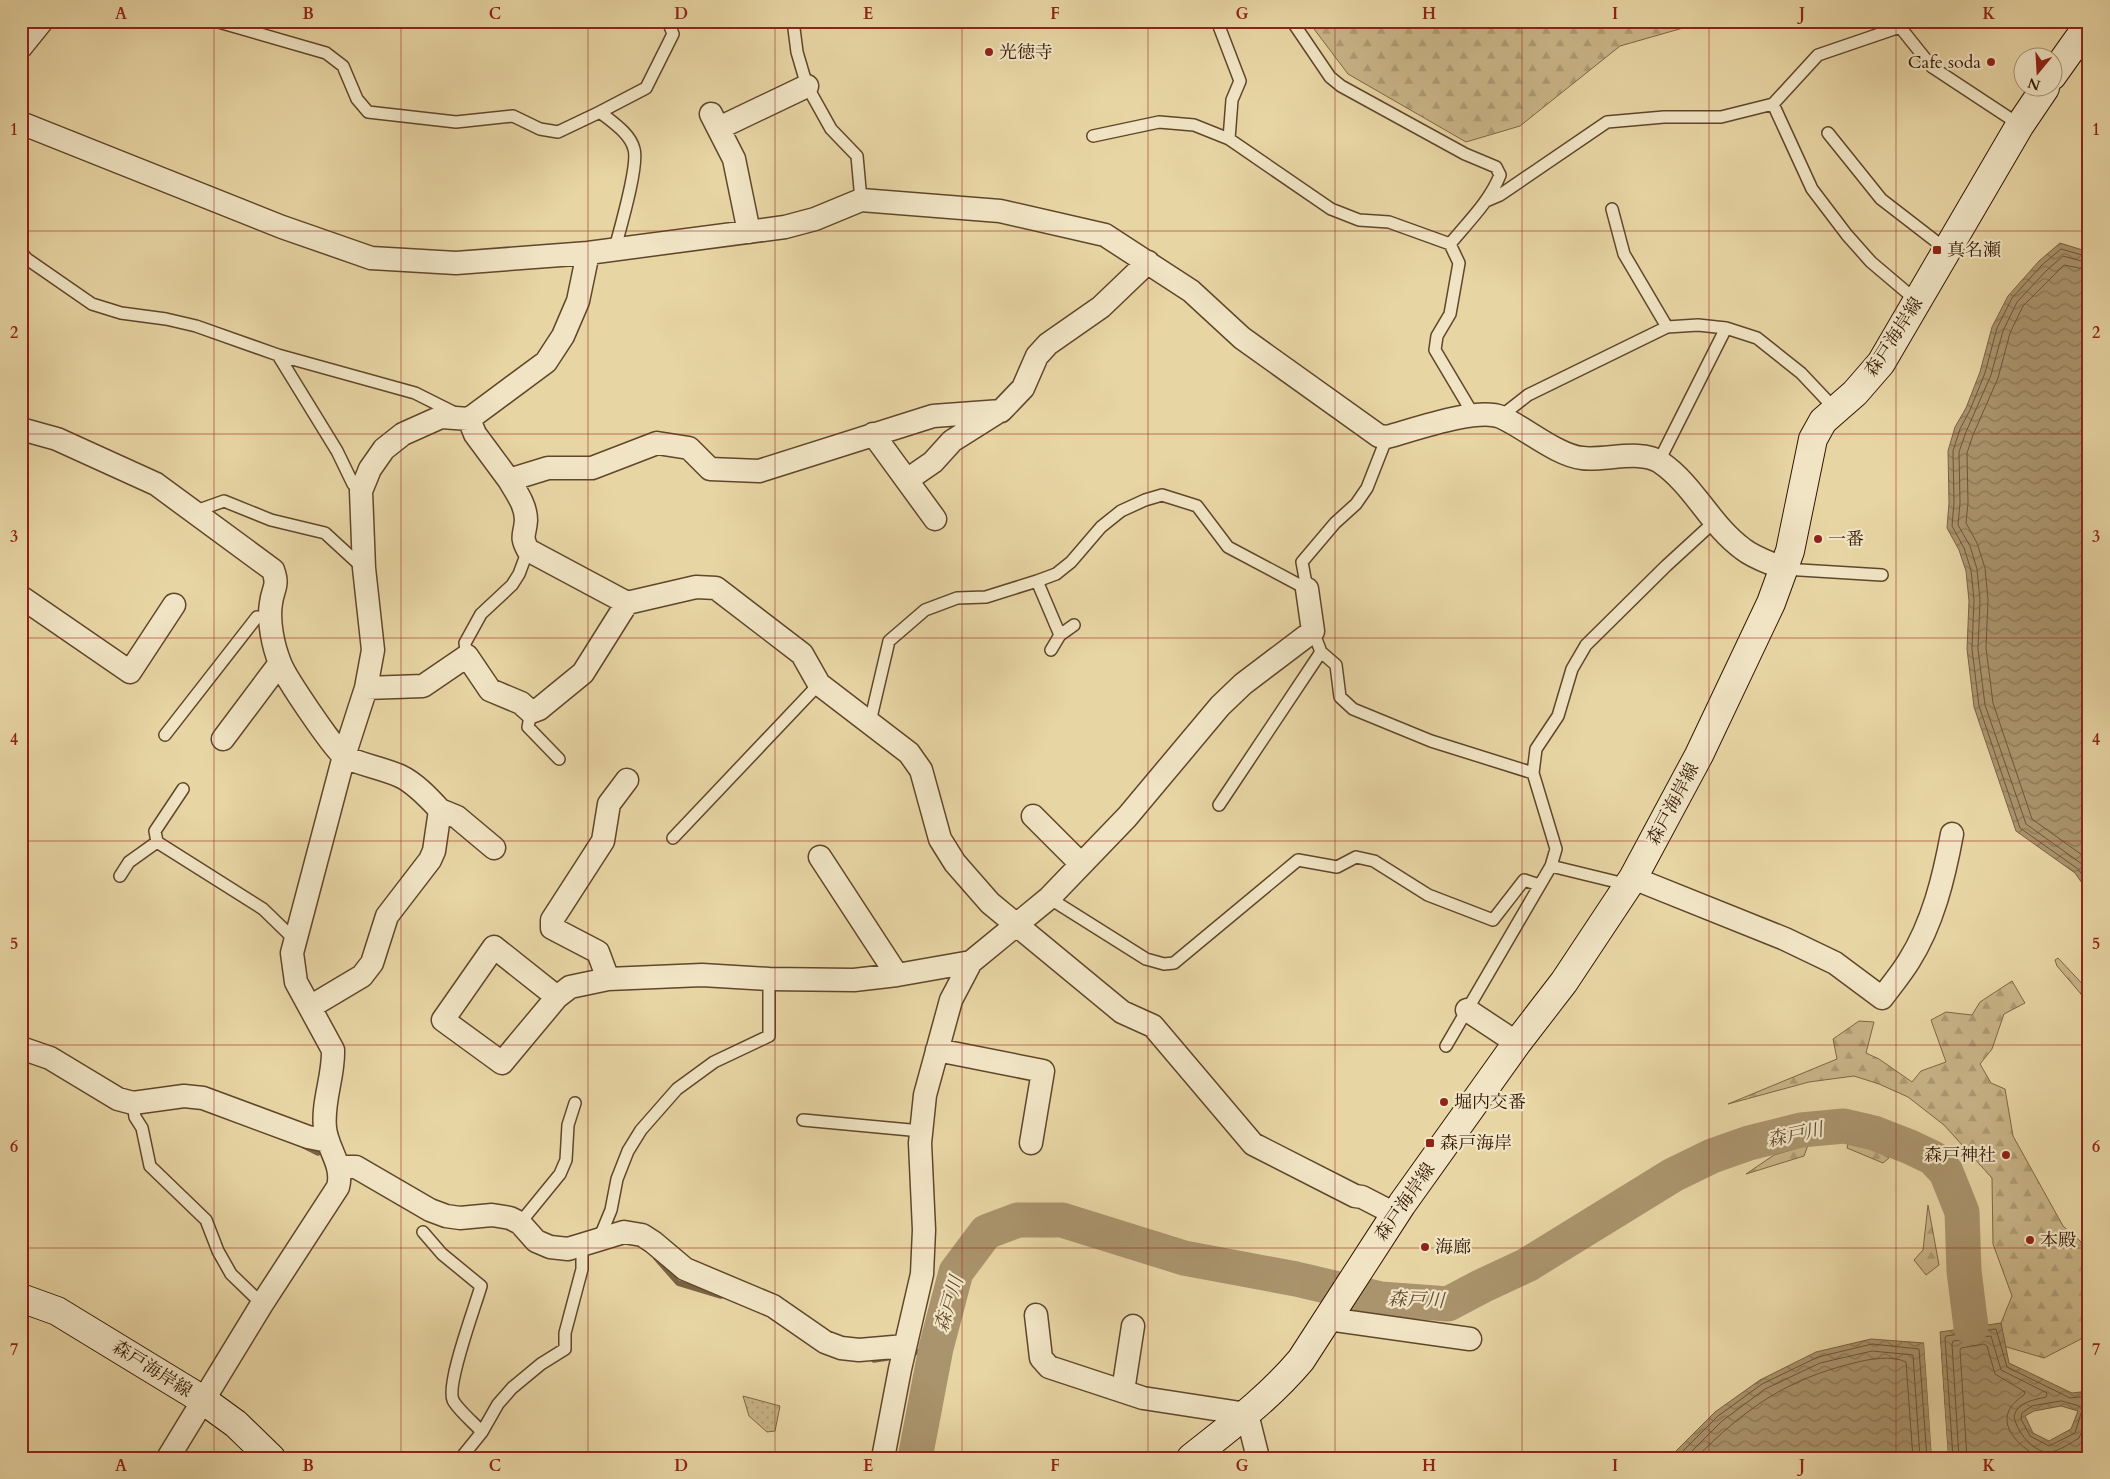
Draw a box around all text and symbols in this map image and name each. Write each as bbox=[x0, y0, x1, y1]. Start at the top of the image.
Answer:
text: A bbox=[115, 3, 127, 25]
text: B bbox=[302, 3, 314, 25]
text: C bbox=[489, 3, 501, 25]
text: D bbox=[674, 3, 688, 25]
text: E bbox=[863, 3, 873, 25]
text: F bbox=[1050, 3, 1060, 25]
text: G bbox=[1235, 3, 1249, 25]
text: H bbox=[1422, 3, 1436, 25]
text: I bbox=[1612, 3, 1618, 25]
text: J bbox=[1797, 3, 1805, 25]
text: K bbox=[1983, 3, 1996, 25]
place label: 光徳寺 bbox=[999, 40, 1053, 65]
marker: 光徳寺 bbox=[983, 46, 995, 58]
north arrow bbox=[2012, 48, 2062, 98]
place label: Cafe soda bbox=[1908, 50, 1981, 75]
marker: Cafe soda bbox=[1985, 56, 1997, 68]
text: N bbox=[2025, 73, 2043, 95]
text: 1 bbox=[10, 119, 18, 141]
text: 1 bbox=[2092, 119, 2100, 141]
place label: 真名瀬 bbox=[1947, 238, 2001, 263]
marker: 真名瀬 bbox=[1931, 244, 1943, 256]
street label: 森戸海岸線 bbox=[1859, 292, 1929, 382]
text: 2 bbox=[10, 322, 18, 344]
text: 2 bbox=[2092, 322, 2100, 344]
text: 3 bbox=[10, 526, 18, 548]
text: 3 bbox=[2092, 526, 2100, 548]
place label: 一番 bbox=[1828, 527, 1864, 552]
marker: 一番 bbox=[1812, 533, 1824, 545]
text: 4 bbox=[10, 729, 18, 751]
text: 4 bbox=[2092, 729, 2100, 751]
street label: 森戸海岸線 bbox=[1641, 758, 1705, 850]
text: 5 bbox=[10, 933, 18, 955]
text: 5 bbox=[2092, 933, 2100, 955]
place label: 堀内交番 bbox=[1454, 1090, 1526, 1115]
marker: 堀内交番 bbox=[1438, 1096, 1450, 1108]
water label: 森戸川 bbox=[1764, 1116, 1828, 1154]
place label: 森戸海岸 bbox=[1440, 1131, 1512, 1156]
text: 6 bbox=[10, 1136, 18, 1158]
text: 6 bbox=[2092, 1136, 2100, 1158]
marker: 森戸海岸 bbox=[1424, 1137, 1436, 1149]
place label: 森戸神社 bbox=[1924, 1143, 1996, 1168]
marker: 森戸神社 bbox=[2000, 1149, 2012, 1161]
street label: 森戸海岸線 bbox=[1369, 1158, 1441, 1246]
place label: 本殿 bbox=[2040, 1228, 2076, 1253]
marker: 本殿 bbox=[2024, 1234, 2036, 1246]
place label: 海廊 bbox=[1435, 1235, 1471, 1260]
marker: 海廊 bbox=[1419, 1241, 1431, 1253]
water label: 森戸川 bbox=[928, 1271, 970, 1335]
water label: 森戸川 bbox=[1387, 1286, 1447, 1314]
street label: 森戸海岸線 bbox=[107, 1335, 197, 1403]
text: 7 bbox=[10, 1339, 18, 1361]
text: 7 bbox=[2092, 1339, 2100, 1361]
text: A bbox=[115, 1455, 127, 1477]
text: B bbox=[302, 1455, 314, 1477]
text: C bbox=[489, 1455, 501, 1477]
text: D bbox=[674, 1455, 688, 1477]
text: E bbox=[863, 1455, 873, 1477]
text: F bbox=[1050, 1455, 1060, 1477]
text: G bbox=[1235, 1455, 1249, 1477]
text: H bbox=[1422, 1455, 1436, 1477]
text: I bbox=[1612, 1455, 1618, 1477]
text: J bbox=[1797, 1455, 1805, 1477]
text: K bbox=[1983, 1455, 1996, 1477]

